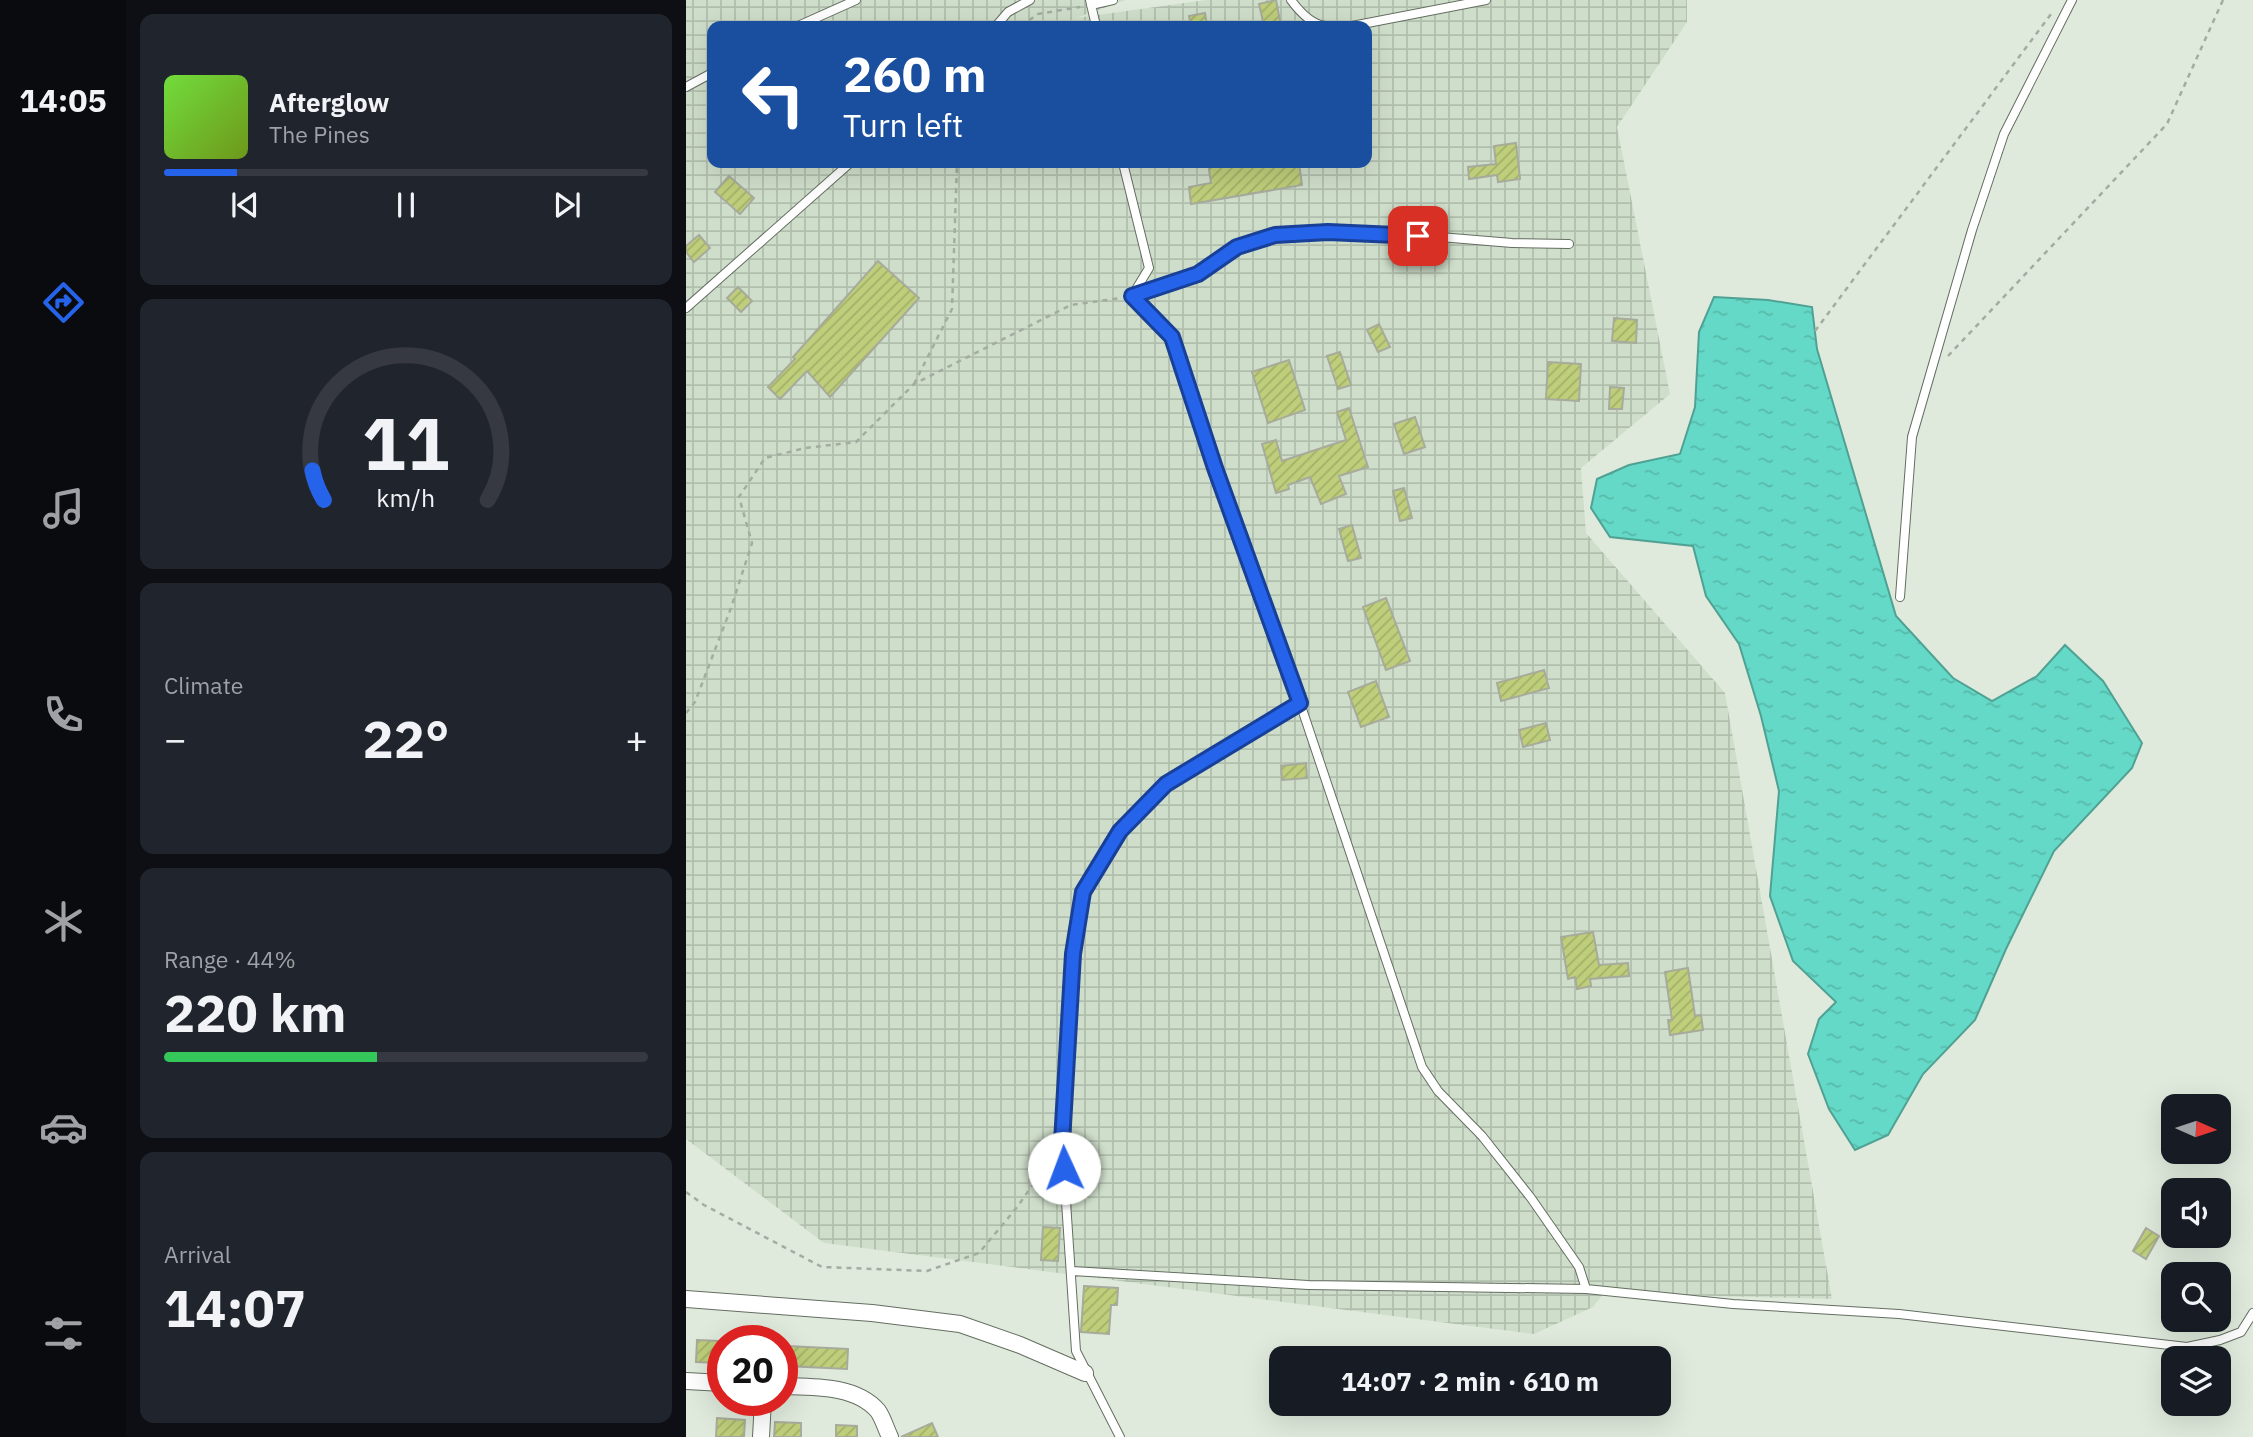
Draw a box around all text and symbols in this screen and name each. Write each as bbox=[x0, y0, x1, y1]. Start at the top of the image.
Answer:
text: 260 m bbox=[843, 42, 987, 105]
icon: left bbox=[728, 49, 819, 140]
text: 14:05 bbox=[19, 79, 107, 121]
text: Afterglow bbox=[269, 85, 389, 119]
text: Turn left bbox=[843, 104, 963, 146]
text: The Pines bbox=[269, 119, 370, 149]
icon: previous bbox=[226, 186, 264, 224]
icon: pause bbox=[387, 186, 425, 224]
icon: next bbox=[548, 186, 586, 224]
pin bbox=[1388, 206, 1448, 266]
icon: arrive bbox=[1399, 217, 1437, 255]
icon: directions bbox=[39, 278, 88, 327]
text: 11 bbox=[362, 395, 450, 490]
text: km/h bbox=[377, 481, 435, 514]
icon: music bbox=[39, 484, 88, 533]
text: Climate bbox=[164, 670, 243, 700]
icon: phone bbox=[39, 690, 88, 739]
text: 22° bbox=[363, 705, 449, 772]
text: − bbox=[164, 714, 187, 763]
text: + bbox=[625, 714, 648, 763]
icon: climate bbox=[39, 897, 88, 946]
text: Range · 44% bbox=[164, 944, 296, 974]
text: 220 km bbox=[164, 979, 346, 1046]
north arrow bbox=[2161, 1094, 2231, 1164]
map controls bbox=[2161, 1094, 2231, 1416]
icon: car bbox=[39, 1103, 88, 1152]
position arrow bbox=[1027, 1131, 1101, 1205]
button: sound bbox=[2161, 1178, 2231, 1248]
text: Arrival bbox=[164, 1239, 231, 1269]
button: search bbox=[2161, 1262, 2231, 1332]
text: 14:07 bbox=[164, 1274, 306, 1341]
icon: filters bbox=[39, 1309, 88, 1358]
speed limit sign: 20 bbox=[707, 1325, 798, 1416]
button: layers bbox=[2161, 1346, 2231, 1416]
text: 14:07 · 2 min · 610 m bbox=[1341, 1364, 1599, 1398]

